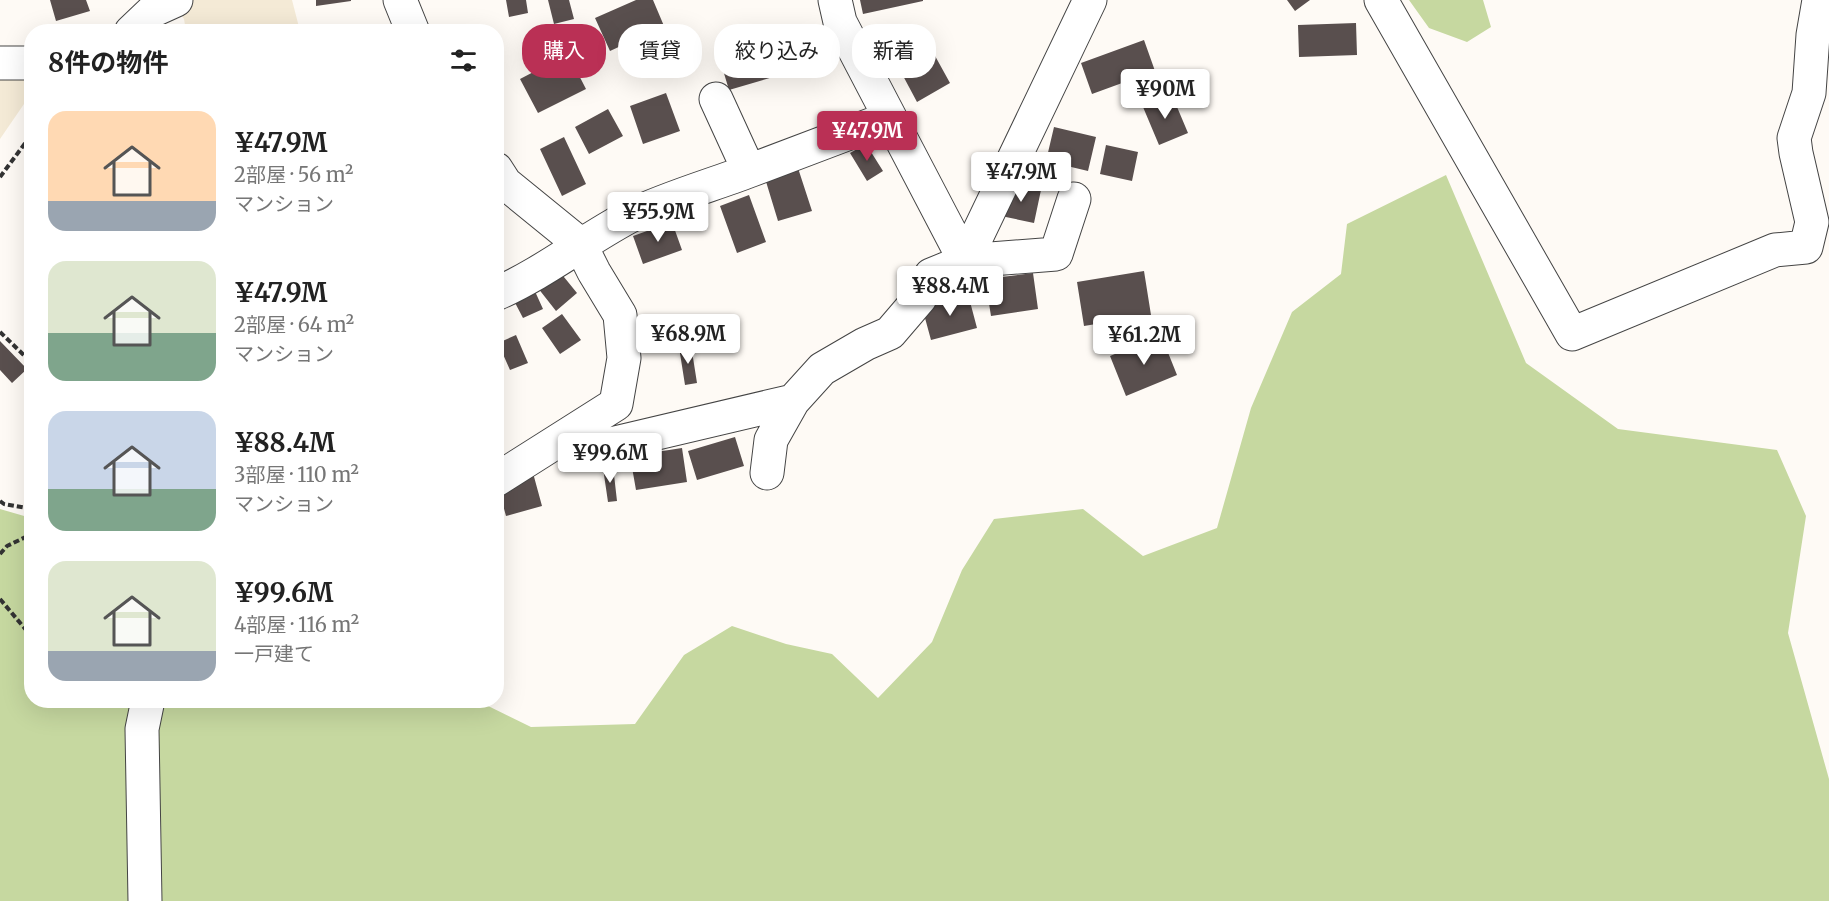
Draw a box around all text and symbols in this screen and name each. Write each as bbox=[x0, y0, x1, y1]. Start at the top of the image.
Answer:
chip: 購入 bbox=[522, 24, 606, 78]
chip: 賃貸 bbox=[618, 24, 702, 78]
chip: 絞り込み bbox=[714, 24, 840, 78]
chip: 新着 bbox=[852, 24, 936, 78]
icon: filters bbox=[447, 44, 480, 77]
text: 8件の物件 bbox=[48, 46, 168, 79]
pin: ¥90M bbox=[1129, 69, 1201, 120]
text: ¥90M bbox=[1135, 76, 1195, 101]
pin: ¥47.9M bbox=[818, 111, 916, 162]
text: ¥47.9M bbox=[831, 118, 903, 143]
text: ¥47.9M bbox=[234, 126, 327, 159]
icon: home bbox=[96, 135, 168, 207]
pin: ¥47.9M bbox=[972, 152, 1070, 203]
text: ¥47.9M bbox=[985, 159, 1057, 184]
text: 2部屋 · 56 m² bbox=[234, 162, 353, 187]
text: マンション bbox=[234, 191, 334, 216]
pin: ¥55.9M bbox=[609, 192, 707, 243]
text: ¥55.9M bbox=[621, 199, 695, 224]
pin: ¥88.4M bbox=[901, 266, 999, 317]
text: ¥88.4M bbox=[911, 273, 989, 298]
text: ¥47.9M bbox=[234, 276, 327, 309]
icon: home bbox=[96, 285, 168, 357]
text: 2部屋 · 64 m² bbox=[234, 312, 354, 337]
pin: ¥68.9M bbox=[639, 314, 737, 365]
pin: ¥61.2M bbox=[1095, 315, 1193, 366]
text: ¥68.9M bbox=[650, 321, 726, 346]
text: ¥61.2M bbox=[1107, 322, 1181, 347]
text: マンション bbox=[234, 341, 334, 366]
text: ¥88.4M bbox=[234, 426, 335, 459]
pin: ¥99.6M bbox=[561, 433, 659, 484]
icon: home bbox=[96, 435, 168, 507]
text: ¥99.6M bbox=[572, 440, 648, 465]
text: 3部屋 · 110 m² bbox=[234, 462, 359, 487]
text: マンション bbox=[234, 491, 334, 516]
text: ¥99.6M bbox=[234, 576, 333, 609]
icon: home bbox=[96, 585, 168, 657]
text: 4部屋 · 116 m² bbox=[234, 612, 359, 637]
text: 一戸建て bbox=[234, 641, 314, 666]

